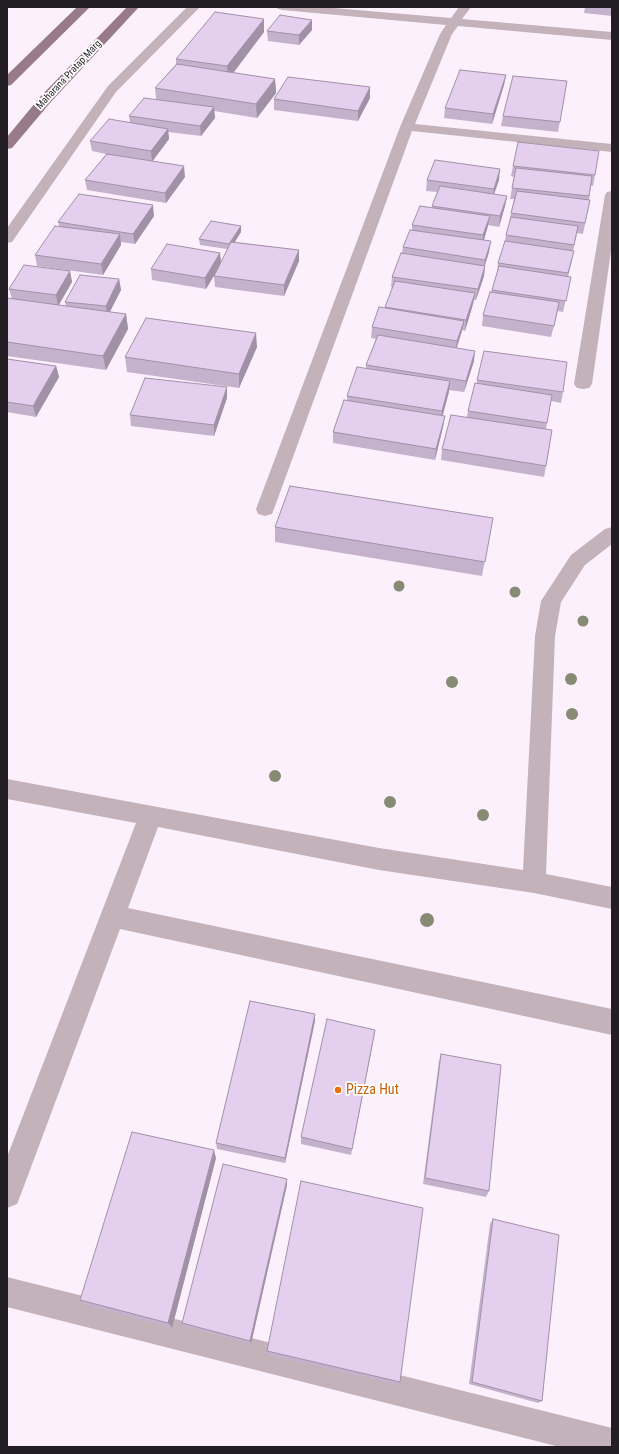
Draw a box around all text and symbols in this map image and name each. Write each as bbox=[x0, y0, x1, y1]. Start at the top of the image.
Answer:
street label: Maharana Pratap Marg bbox=[34, 38, 104, 112]
place label: Pizza Hut bbox=[346, 1082, 399, 1098]
marker: Pizza Hut bbox=[333, 1085, 343, 1095]

